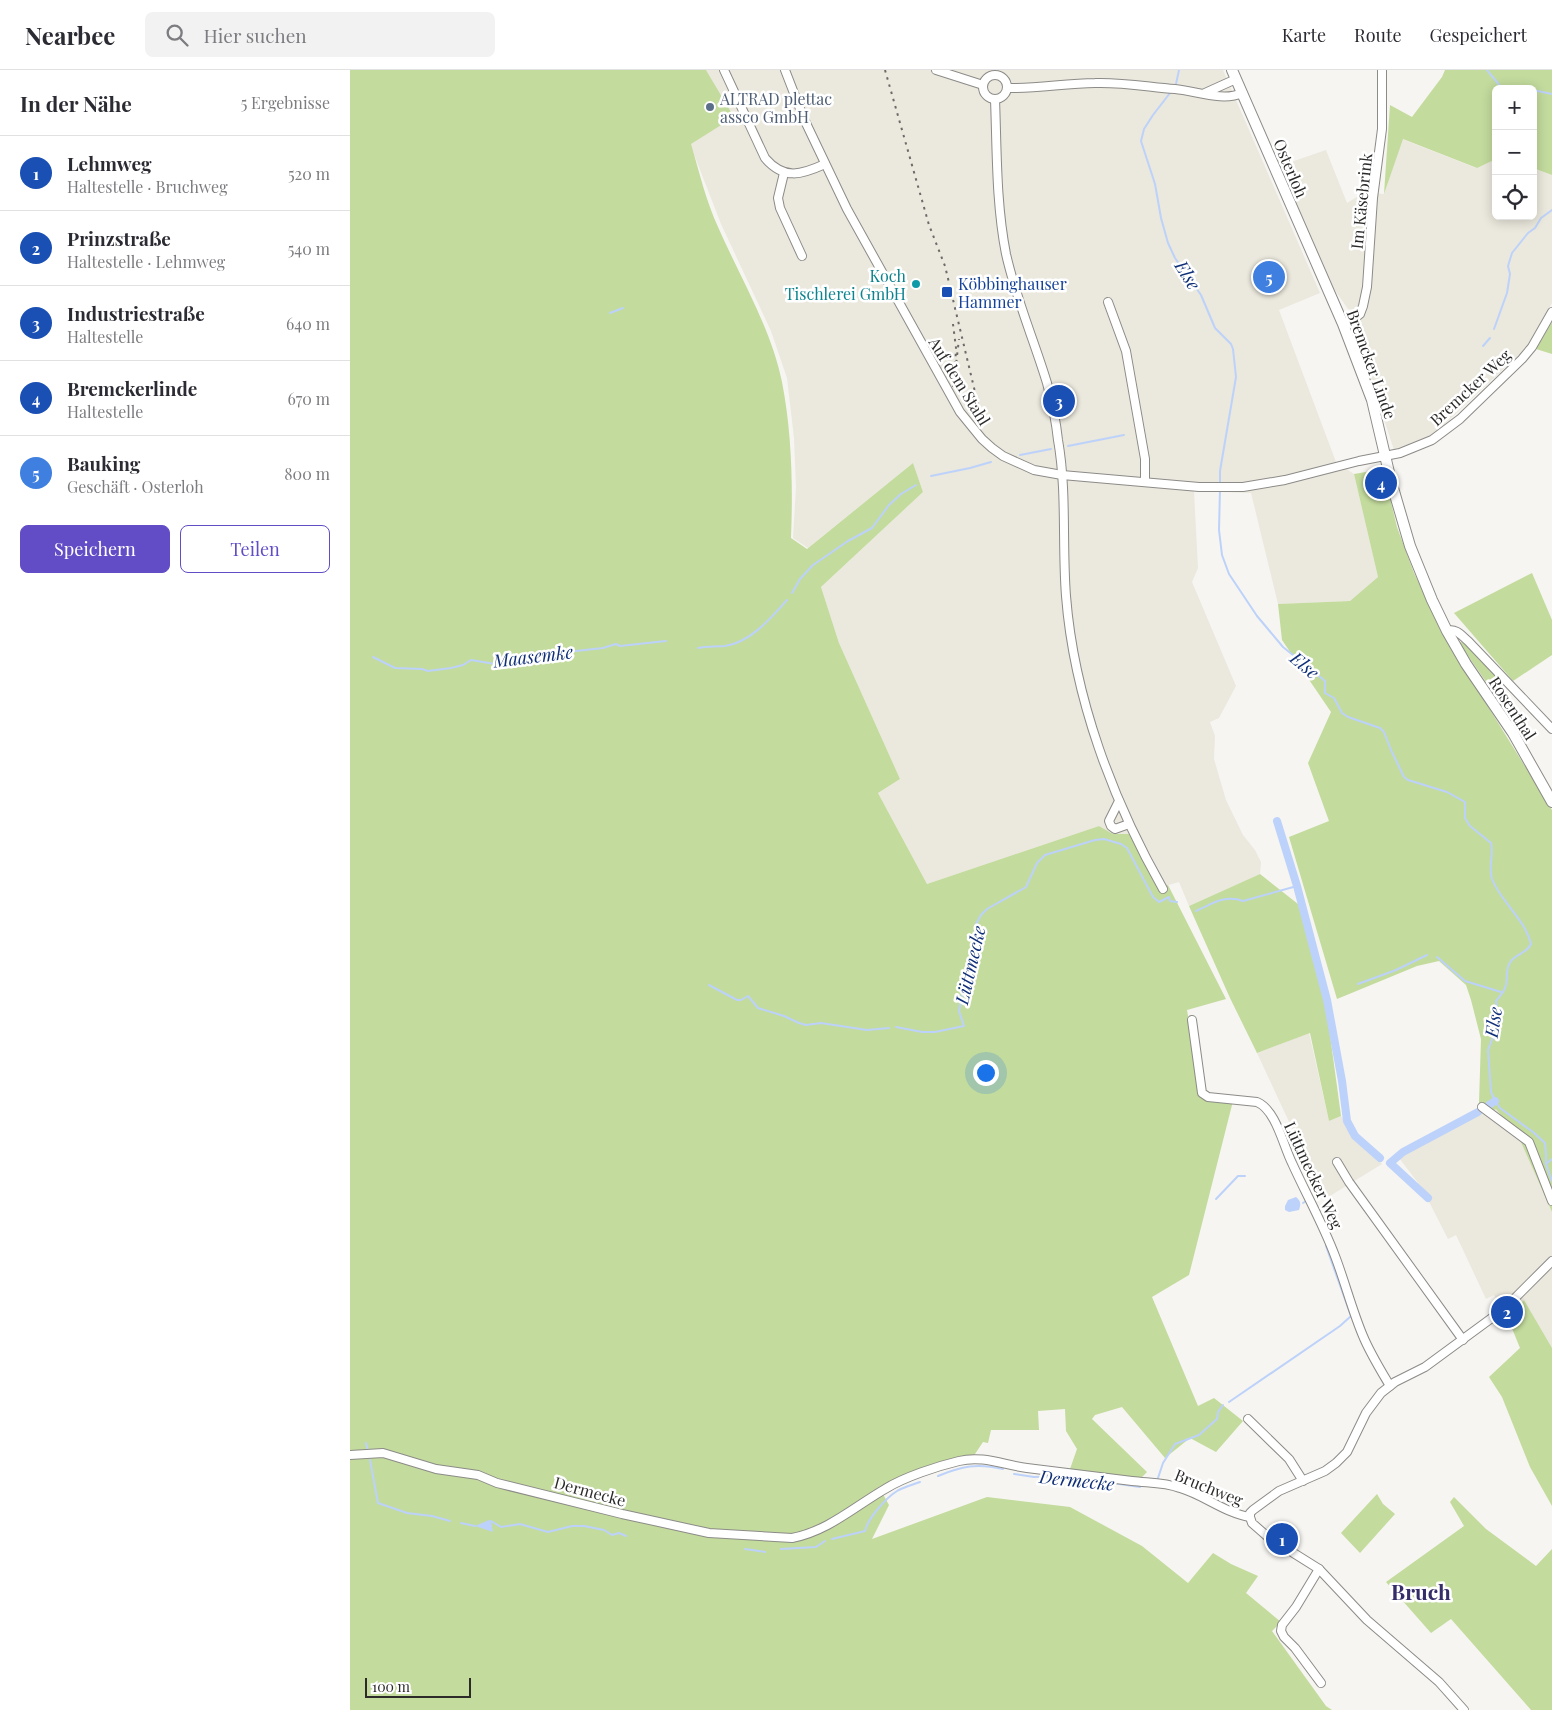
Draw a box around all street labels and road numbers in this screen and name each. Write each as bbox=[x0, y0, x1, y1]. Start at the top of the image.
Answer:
street label: Osterloh bbox=[1269, 135, 1313, 201]
street label: Im Käsebrink bbox=[1346, 152, 1377, 250]
street label: Bremcker Linde bbox=[1342, 306, 1402, 422]
street label: Auf dem Stahl bbox=[924, 332, 996, 429]
street label: Bremcker Weg bbox=[1425, 344, 1515, 430]
street label: Rosenthal bbox=[1485, 672, 1542, 744]
street label: Lüttmecker Weg bbox=[1280, 1118, 1348, 1233]
street label: Bruchweg bbox=[1172, 1464, 1247, 1510]
street label: Dermecke bbox=[552, 1471, 628, 1511]

